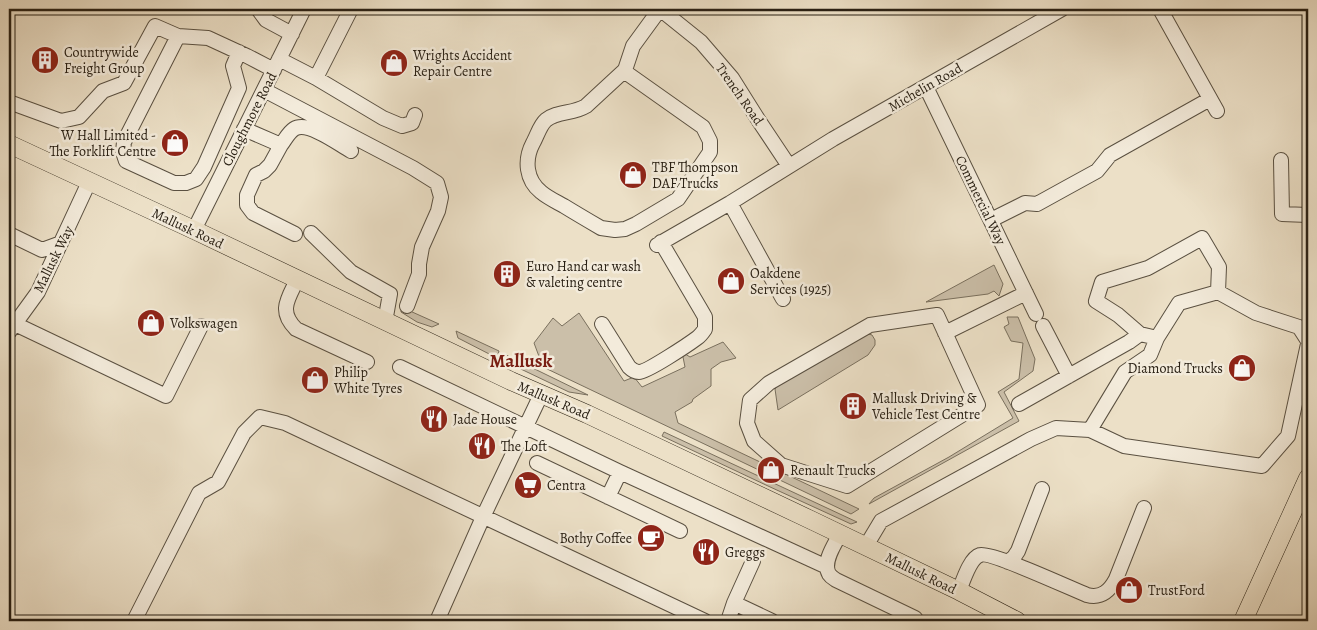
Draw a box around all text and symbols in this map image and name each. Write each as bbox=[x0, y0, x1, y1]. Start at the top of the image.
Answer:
place label: Countrywide Freight Group bbox=[64, 43, 144, 78]
building icon: Countrywide Freight Group bbox=[30, 45, 60, 75]
place label: Wrights Accident Repair Centre bbox=[412, 46, 512, 81]
shop icon: Wrights Accident Repair Centre bbox=[379, 48, 409, 78]
street label: Michelin Road bbox=[885, 58, 966, 116]
street label: Trench Road bbox=[711, 59, 768, 130]
street label: Cloughmore Road bbox=[218, 68, 282, 170]
place label: W Hall Limited - The Forklift Centre bbox=[49, 126, 156, 161]
shop icon: W Hall Limited - The Forklift Centre bbox=[160, 128, 190, 158]
street label: Commercial Way bbox=[951, 152, 1011, 249]
place label: TBF Thompson DAF Trucks bbox=[652, 158, 738, 193]
shop icon: TBF Thompson DAF Trucks bbox=[618, 160, 648, 190]
street label: Mallusk Road bbox=[149, 204, 227, 254]
street label: Mallusk Way bbox=[29, 222, 78, 296]
place label: Euro Hand car wash & valeting centre bbox=[526, 257, 642, 292]
building icon: Euro Hand car wash & valeting centre bbox=[492, 259, 522, 289]
place label: Oakdene Services (1925) bbox=[750, 264, 831, 299]
shop icon: Oakdene Services (1925) bbox=[716, 266, 746, 296]
shop icon: Volkswagen bbox=[136, 308, 166, 338]
place label: Volkswagen bbox=[169, 314, 238, 333]
district label: Mallusk bbox=[490, 348, 553, 374]
shop icon: Diamond Trucks bbox=[1227, 353, 1257, 383]
place label: Diamond Trucks bbox=[1127, 359, 1223, 378]
place label: Philip White Tyres bbox=[333, 363, 402, 398]
shop icon: Philip White Tyres bbox=[300, 365, 330, 395]
street label: Mallusk Road bbox=[515, 377, 593, 424]
place label: Mallusk Driving & Vehicle Test Centre bbox=[871, 389, 980, 424]
building icon: Mallusk Driving & Vehicle Test Centre bbox=[838, 391, 868, 421]
restaurant icon: Jade House bbox=[419, 404, 449, 434]
place label: Jade House bbox=[453, 410, 517, 429]
restaurant icon: The Loft bbox=[467, 431, 497, 461]
place label: The Loft bbox=[501, 437, 547, 456]
shop icon: Renault Trucks bbox=[756, 455, 786, 485]
place label: Renault Trucks bbox=[790, 461, 876, 480]
supermarket icon: Centra bbox=[513, 470, 543, 500]
place label: Centra bbox=[547, 476, 586, 495]
cafe icon: Bothy Coffee bbox=[636, 523, 666, 553]
place label: Bothy Coffee bbox=[559, 529, 632, 548]
restaurant icon: Greggs bbox=[691, 537, 721, 567]
place label: Greggs bbox=[725, 543, 765, 562]
street label: Mallusk Road bbox=[882, 548, 960, 599]
shop icon: TrustFord bbox=[1114, 575, 1144, 605]
place label: TrustFord bbox=[1148, 581, 1205, 600]

